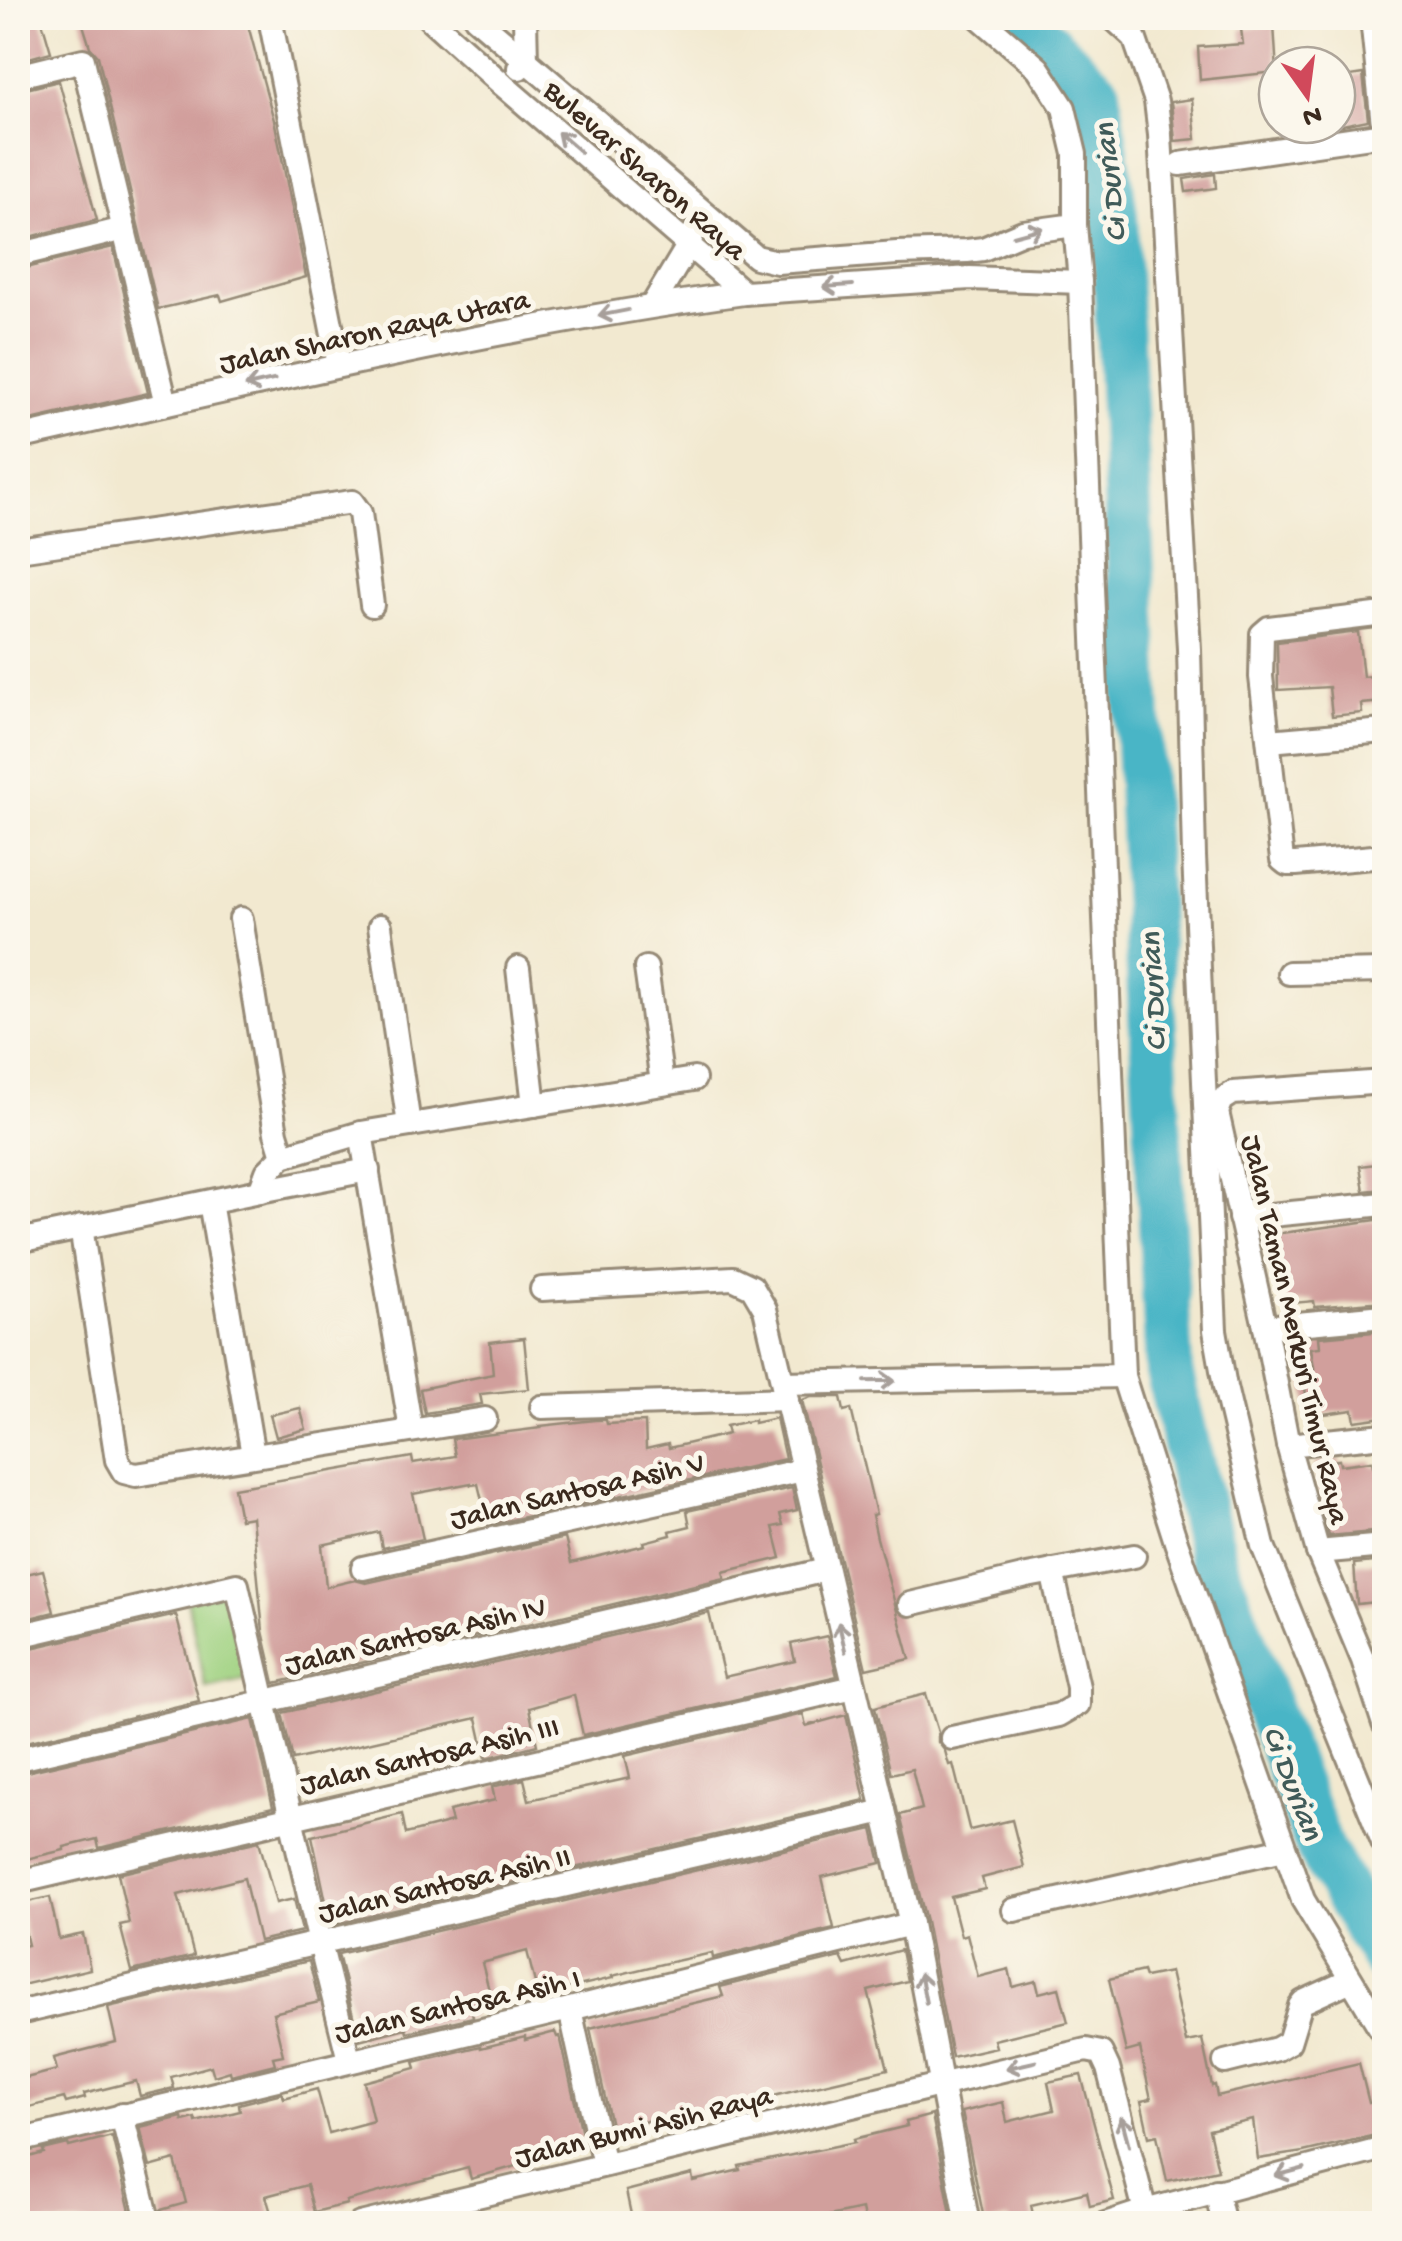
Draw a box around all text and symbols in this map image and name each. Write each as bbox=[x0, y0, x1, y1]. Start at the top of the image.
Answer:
north arrow bbox=[1257, 45, 1357, 145]
street label: Bulevar Sharon Raya bbox=[534, 74, 753, 271]
text: N bbox=[1299, 97, 1325, 133]
water label: Ci Durian bbox=[1088, 121, 1138, 244]
one-way arrow bbox=[557, 132, 583, 154]
one-way arrow bbox=[1012, 222, 1043, 241]
one-way arrow bbox=[823, 276, 855, 295]
street label: Jalan Sharon Raya Utara bbox=[217, 284, 534, 384]
one-way arrow bbox=[597, 304, 630, 323]
one-way arrow bbox=[245, 375, 277, 393]
water label: Ci Durian bbox=[1134, 931, 1178, 1052]
street label: Jalan Taman Merkuri Timur Raya bbox=[1231, 1132, 1355, 1529]
one-way arrow bbox=[864, 1372, 896, 1390]
street label: Jalan Santosa Asih V bbox=[448, 1447, 709, 1540]
street label: Jalan Santosa Asih IV bbox=[282, 1591, 550, 1685]
one-way arrow bbox=[832, 1622, 850, 1654]
street label: Jalan Santosa Asih III bbox=[297, 1712, 563, 1805]
water label: Ci Durian bbox=[1251, 1721, 1330, 1847]
street label: Jalan Santosa Asih II bbox=[316, 1841, 574, 1933]
street label: Jalan Santosa Asih I bbox=[332, 1963, 584, 2054]
one-way arrow bbox=[913, 1972, 932, 2005]
one-way arrow bbox=[1006, 2057, 1038, 2075]
street label: Jalan Bumi Asih Raya bbox=[512, 2080, 778, 2178]
one-way arrow bbox=[1114, 2116, 1133, 2147]
one-way arrow bbox=[1275, 2164, 1306, 2183]

